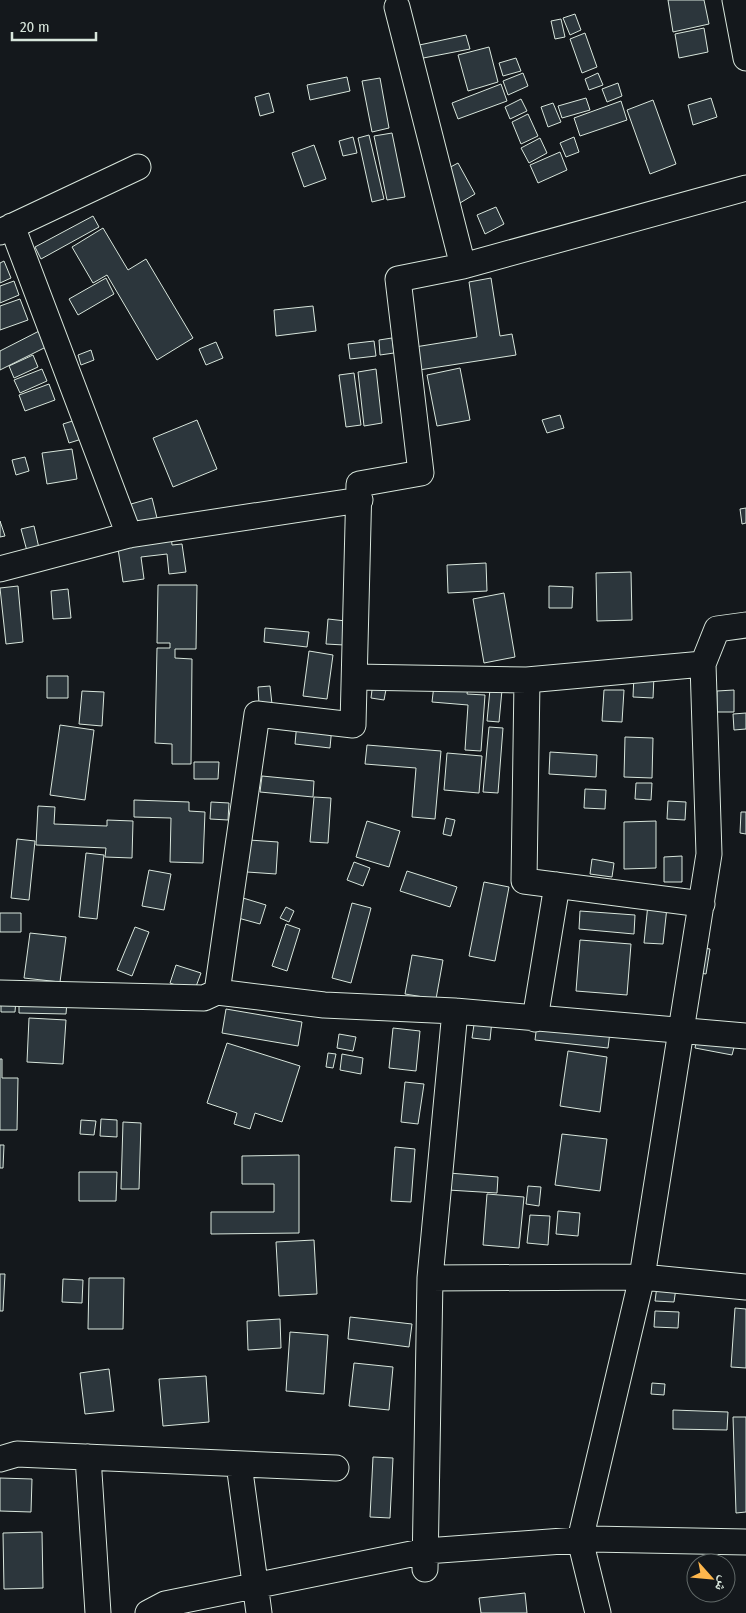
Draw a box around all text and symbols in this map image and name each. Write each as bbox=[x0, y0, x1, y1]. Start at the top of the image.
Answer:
scale bar bbox=[12, 10, 96, 42]
text: 20 m bbox=[20, 18, 50, 36]
north arrow bbox=[686, 1553, 736, 1603]
text: ش bbox=[711, 1573, 733, 1594]

